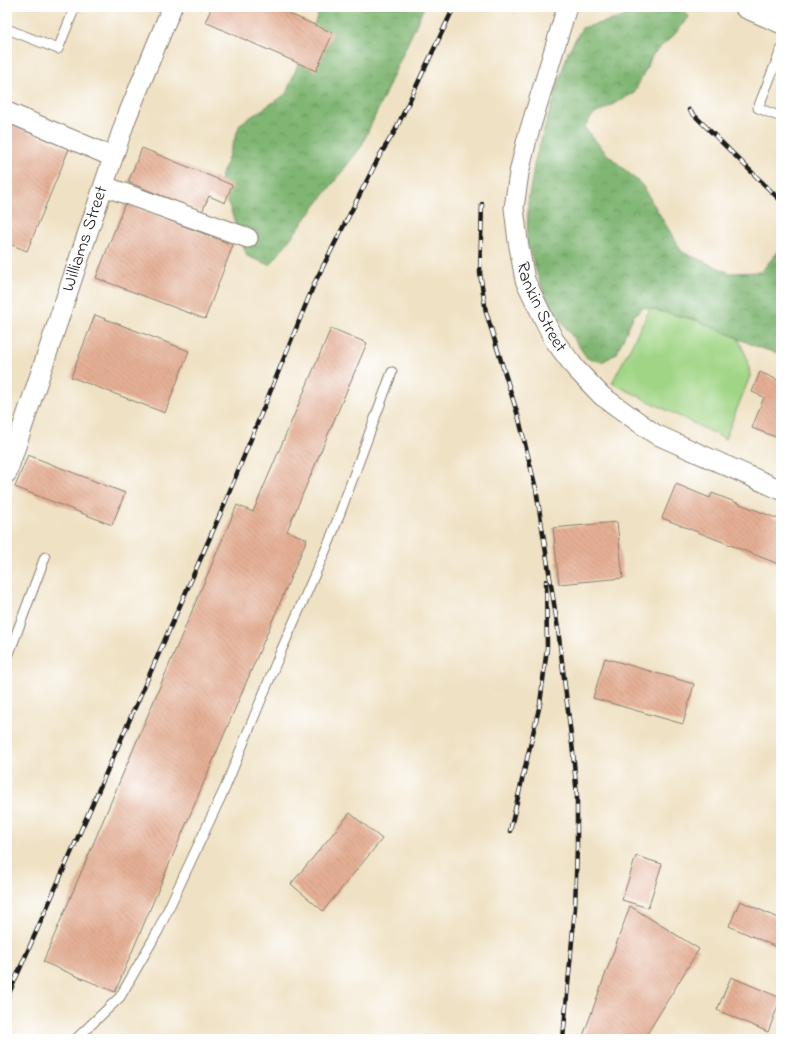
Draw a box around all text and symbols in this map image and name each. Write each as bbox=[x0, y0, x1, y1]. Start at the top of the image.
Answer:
street label: Williams Street bbox=[56, 182, 116, 295]
street label: Rankin Street bbox=[509, 260, 573, 359]

